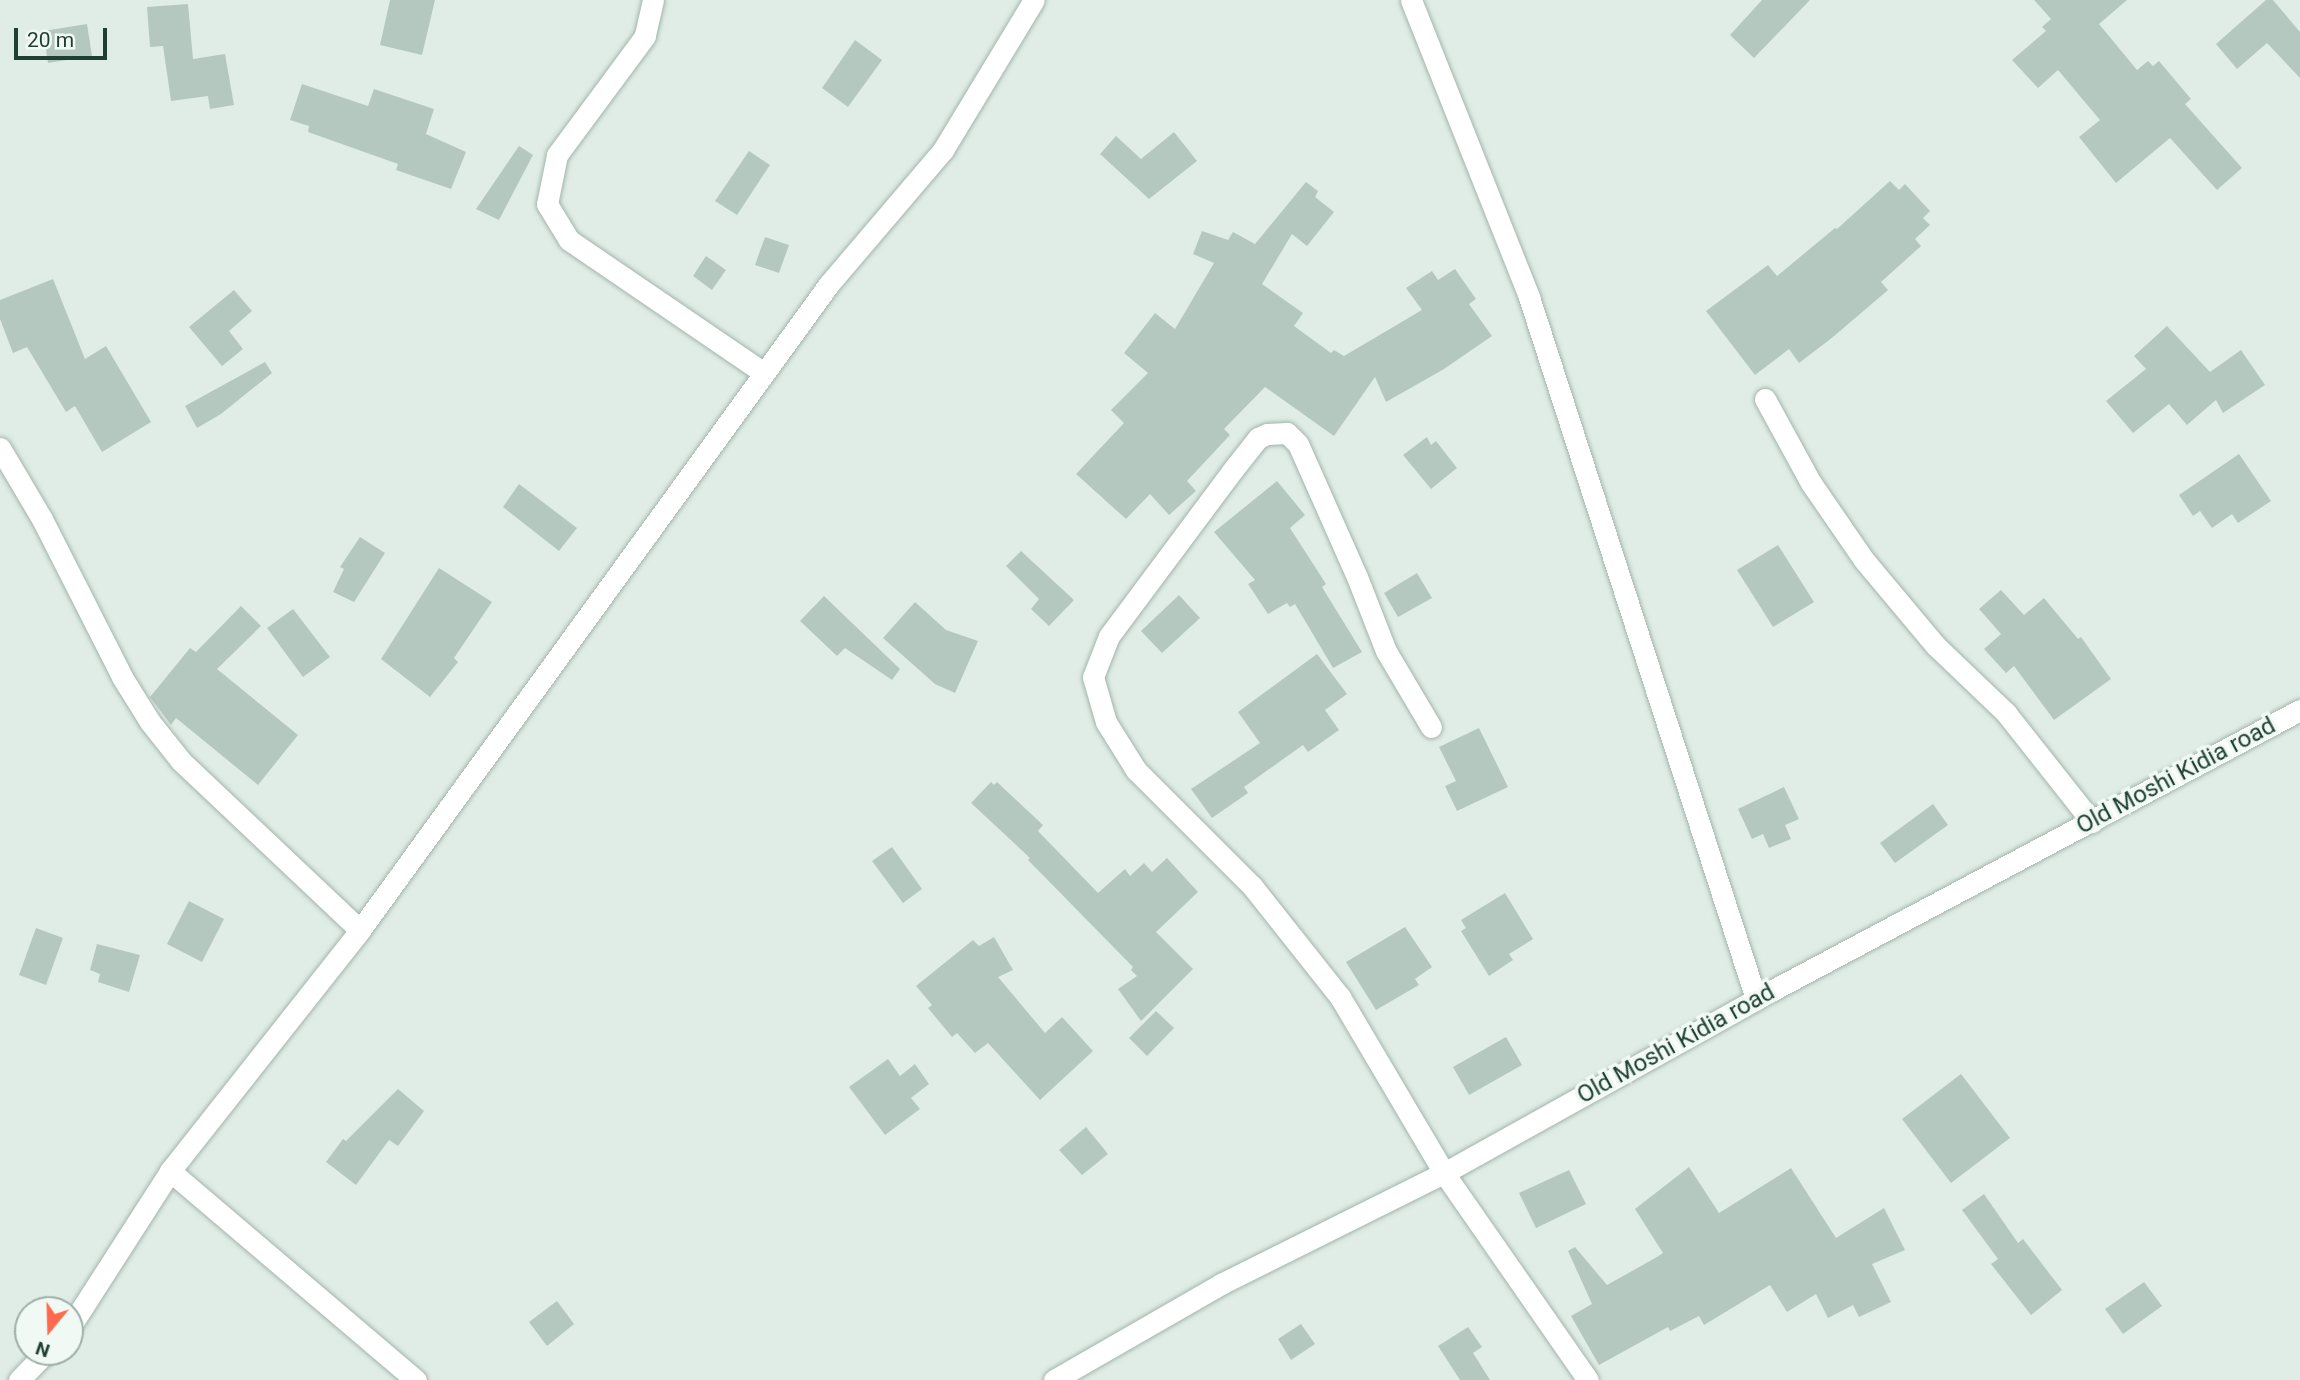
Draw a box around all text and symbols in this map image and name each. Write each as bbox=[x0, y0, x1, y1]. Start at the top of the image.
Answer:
scale bar bbox=[18, 14, 110, 58]
text: 20 m bbox=[27, 28, 74, 52]
street label: Old Moshi Kidia road bbox=[2072, 711, 2280, 841]
street label: Old Moshi Kidia road bbox=[1572, 978, 1780, 1110]
north arrow bbox=[14, 1296, 84, 1366]
text: N bbox=[33, 1336, 53, 1362]

